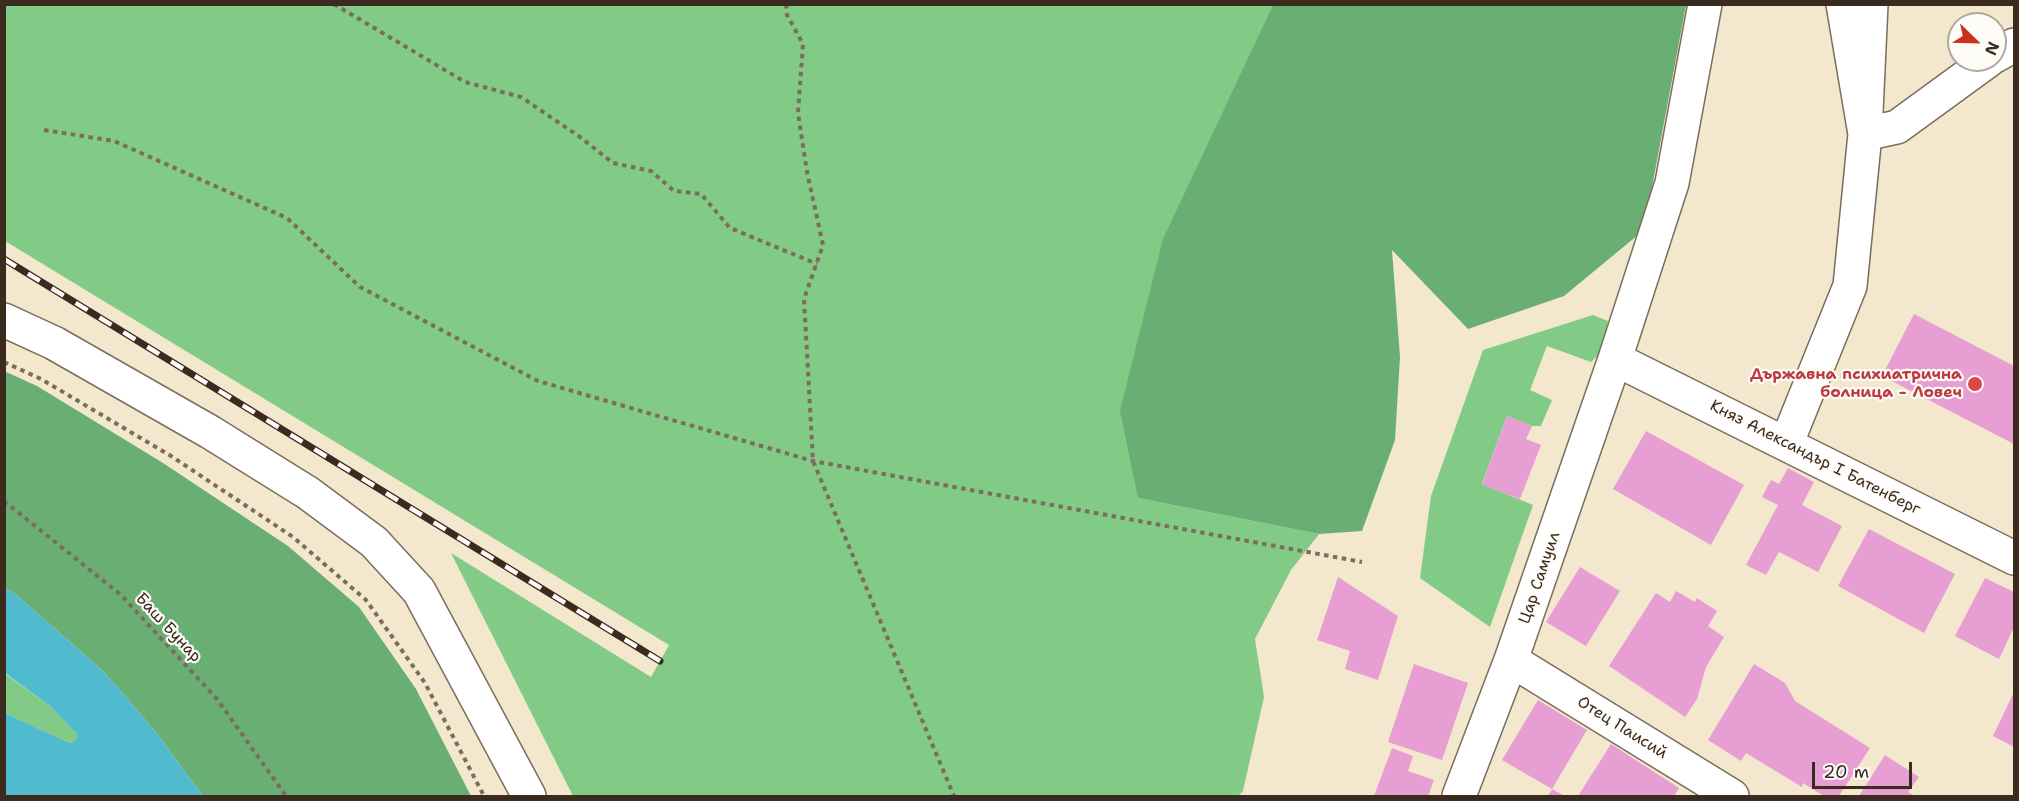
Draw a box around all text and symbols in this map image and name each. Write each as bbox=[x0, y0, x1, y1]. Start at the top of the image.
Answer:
north arrow bbox=[1947, 12, 2007, 72]
text: N bbox=[1980, 39, 2004, 58]
place label: Държавна психиатрична болница - Ловеч bbox=[1750, 365, 1962, 403]
marker: Държавна психиатрична болница - Ловеч bbox=[1966, 375, 1984, 393]
street label: Княз Александър I Батенберг bbox=[1707, 396, 1923, 520]
street label: Цар Самуил bbox=[1515, 529, 1565, 627]
street label: Баш Бунар bbox=[131, 589, 205, 667]
street label: Отец Паисий bbox=[1573, 693, 1671, 763]
scale bar bbox=[1815, 750, 1916, 788]
text: 20 m bbox=[1823, 760, 1869, 784]

